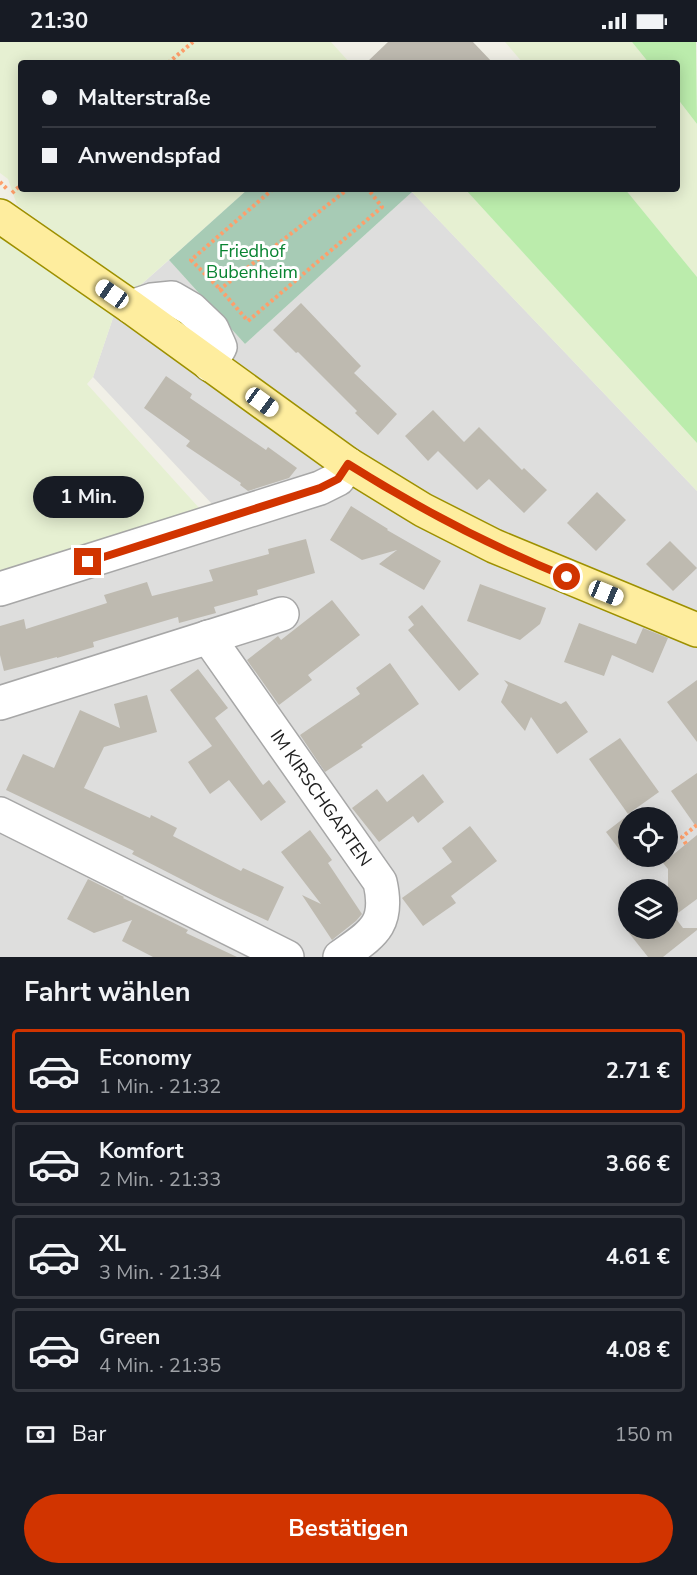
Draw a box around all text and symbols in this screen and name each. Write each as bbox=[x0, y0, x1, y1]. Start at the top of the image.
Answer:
text: 21:30 bbox=[30, 6, 88, 36]
text: Malterstraße bbox=[78, 83, 211, 113]
text: Anwendspfad bbox=[78, 141, 221, 171]
park label: Friedhof Bubenheim bbox=[206, 239, 298, 284]
car bbox=[92, 276, 132, 312]
car bbox=[242, 384, 282, 420]
callout: 1 Min. bbox=[32, 475, 144, 517]
text: 1 Min. bbox=[60, 483, 117, 510]
route end bbox=[74, 548, 101, 575]
route start bbox=[553, 563, 580, 590]
car bbox=[586, 578, 626, 608]
street label: IM KIRSCHGARTEN bbox=[265, 725, 377, 871]
map controls bbox=[618, 807, 678, 939]
button: locate bbox=[618, 807, 678, 867]
button: layers bbox=[618, 879, 678, 939]
text: Fahrt wählen bbox=[24, 974, 190, 1011]
text: Economy bbox=[99, 1043, 191, 1073]
icon: car bbox=[27, 1044, 81, 1098]
text: 2.71 € bbox=[606, 1056, 670, 1086]
text: 1 Min. · 21:32 bbox=[99, 1073, 221, 1100]
text: Komfort bbox=[99, 1136, 183, 1166]
icon: car bbox=[27, 1137, 81, 1191]
text: 3.66 € bbox=[606, 1149, 670, 1179]
text: 2 Min. · 21:33 bbox=[99, 1166, 221, 1193]
text: XL bbox=[99, 1229, 126, 1259]
icon: car bbox=[27, 1230, 81, 1284]
text: 4.61 € bbox=[606, 1242, 670, 1272]
text: 3 Min. · 21:34 bbox=[99, 1259, 221, 1286]
text: Green bbox=[99, 1322, 160, 1352]
icon: car bbox=[27, 1323, 81, 1377]
text: 4.08 € bbox=[606, 1335, 670, 1365]
text: 4 Min. · 21:35 bbox=[99, 1352, 221, 1379]
icon: cash bbox=[24, 1418, 57, 1451]
text: Bar bbox=[72, 1419, 106, 1449]
text: 150 m bbox=[615, 1421, 673, 1448]
button: Bestätigen bbox=[24, 1494, 673, 1563]

